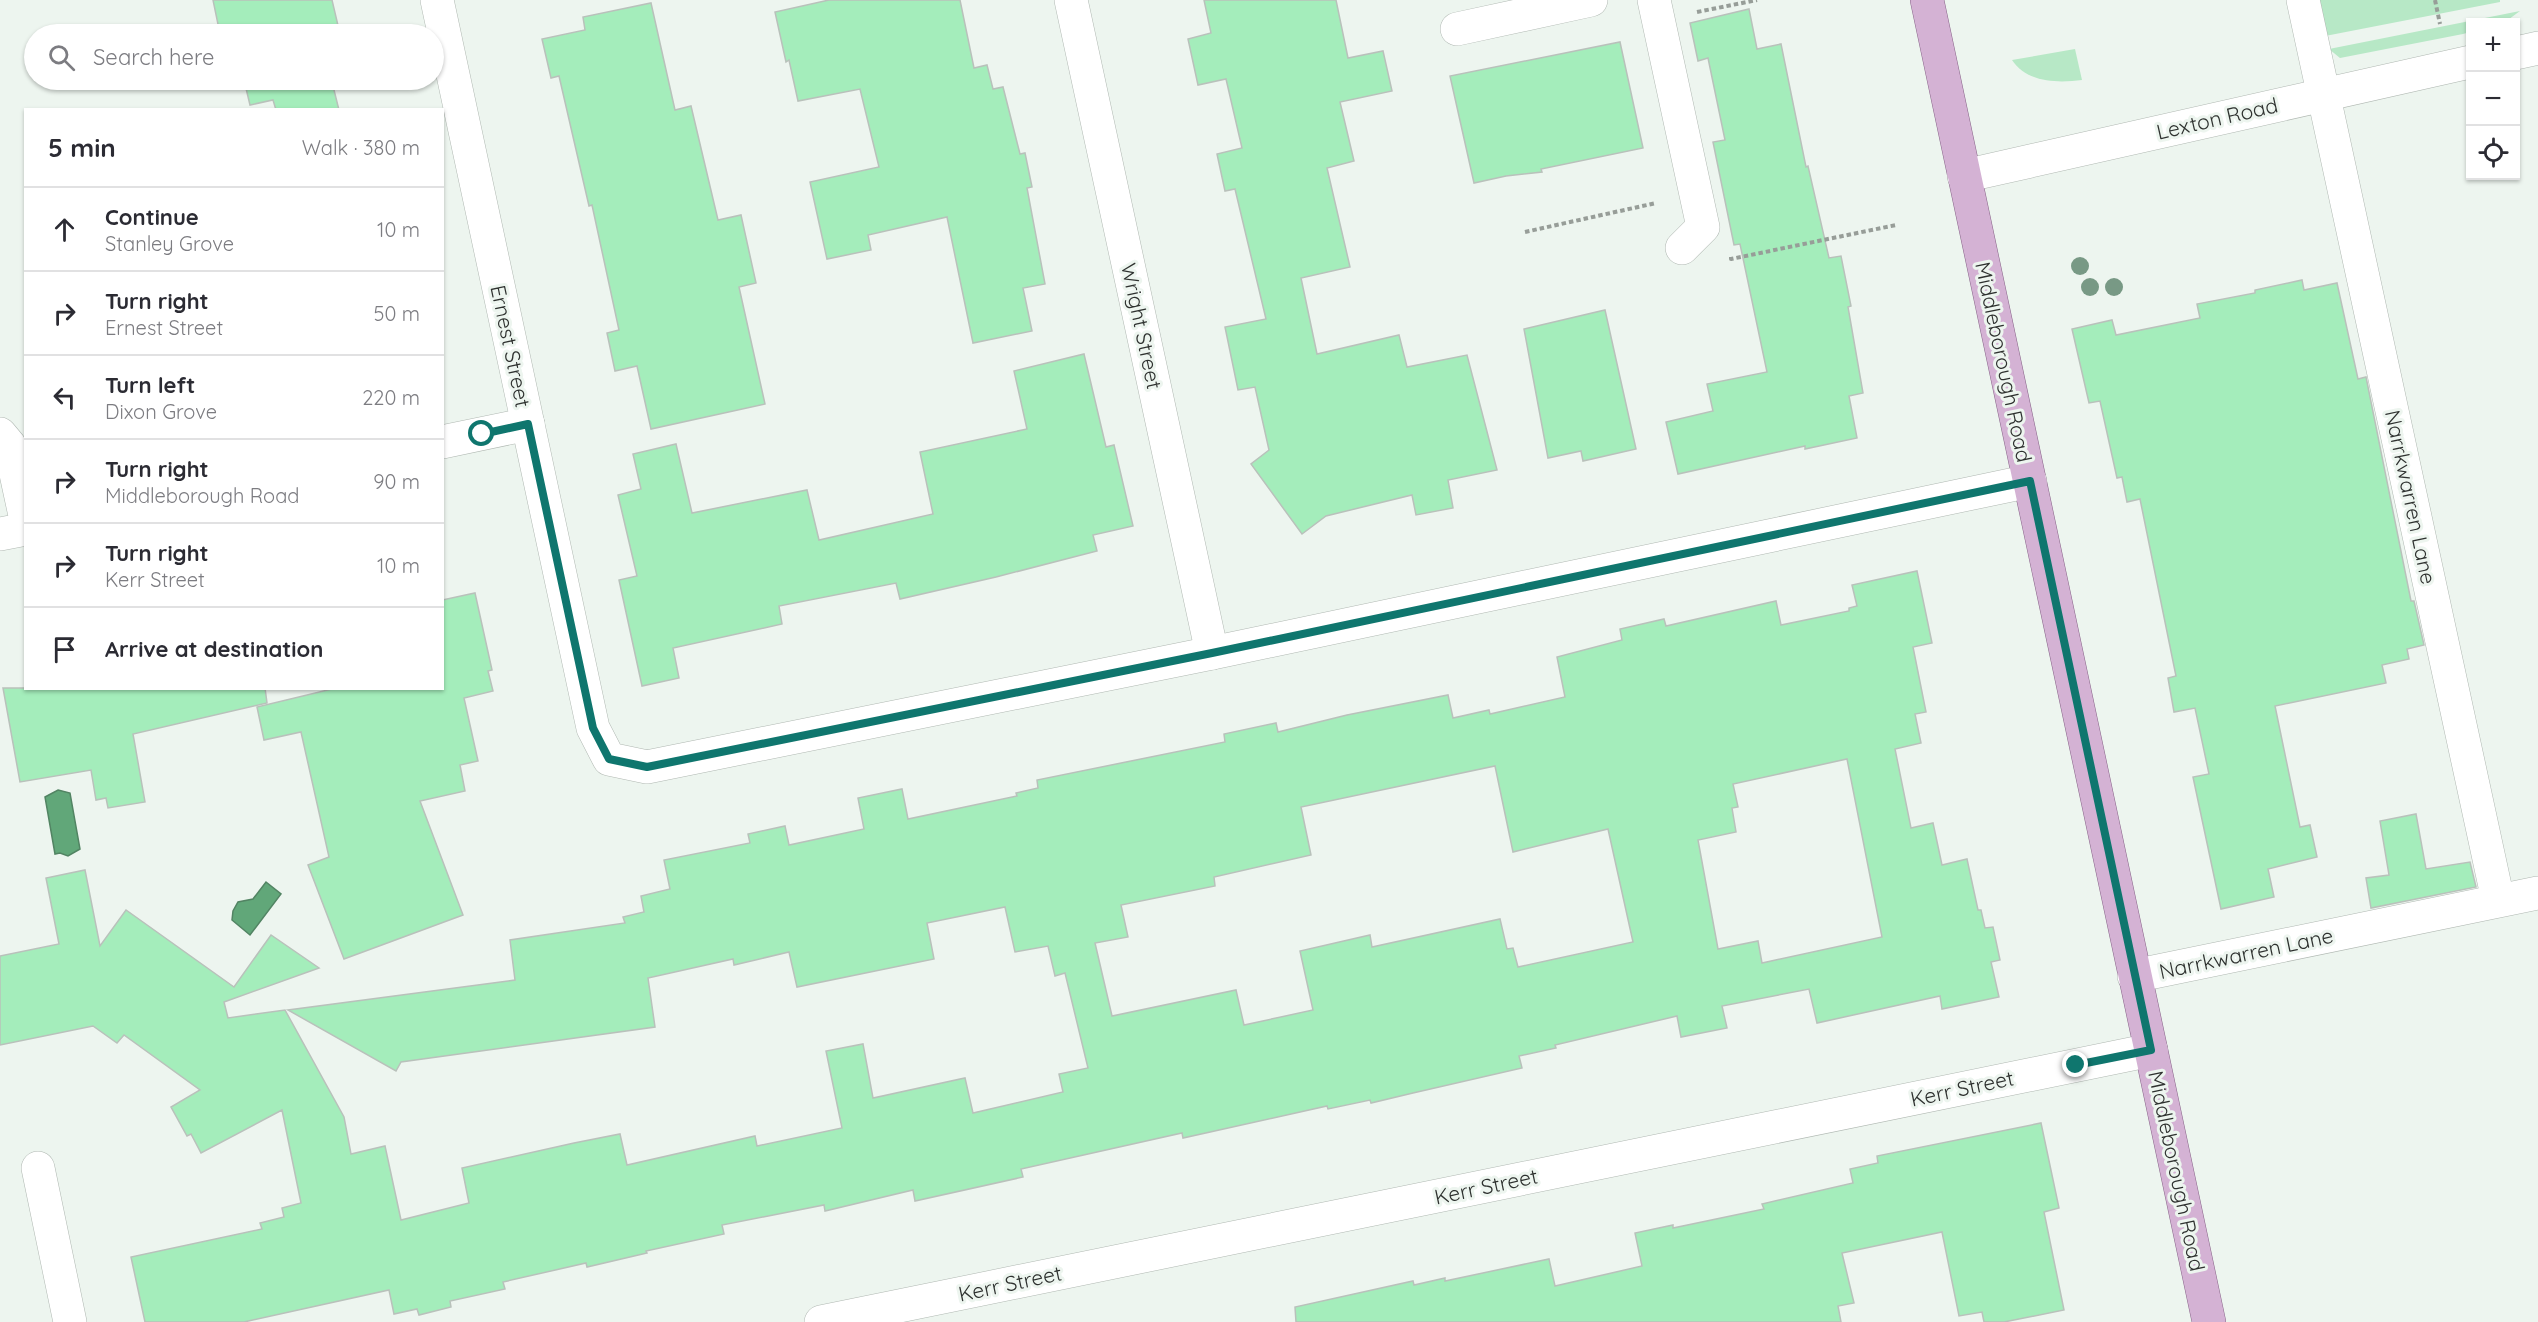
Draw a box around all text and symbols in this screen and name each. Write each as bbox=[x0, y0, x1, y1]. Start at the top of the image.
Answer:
map controls bbox=[2466, 18, 2520, 180]
button: + bbox=[2466, 18, 2520, 72]
search box bbox=[24, 24, 444, 90]
icon: search bbox=[45, 41, 78, 74]
text: Search here bbox=[93, 43, 214, 71]
button: − bbox=[2466, 72, 2520, 126]
street label: Lexton Road bbox=[2154, 91, 2280, 145]
button: locate bbox=[2466, 126, 2520, 180]
text: 5 min bbox=[48, 131, 116, 164]
text: Walk · 380 m bbox=[302, 135, 420, 160]
text: Continue bbox=[105, 203, 199, 231]
icon: ahead bbox=[48, 213, 81, 246]
text: 10 m bbox=[377, 217, 420, 242]
text: Stanley Grove bbox=[105, 231, 234, 256]
street label: Middleborough Road bbox=[1970, 259, 2038, 465]
street label: Wright Street bbox=[1116, 261, 1168, 391]
street label: Ernest Street bbox=[485, 283, 537, 409]
text: Turn right bbox=[105, 287, 209, 315]
icon: right bbox=[48, 297, 81, 330]
text: 50 m bbox=[374, 301, 420, 326]
text: Ernest Street bbox=[105, 315, 223, 340]
text: Turn left bbox=[105, 371, 195, 399]
icon: left bbox=[48, 381, 81, 414]
text: 220 m bbox=[362, 385, 420, 410]
text: Dixon Grove bbox=[105, 399, 217, 424]
street label: Narrkwarren Lane bbox=[2380, 408, 2442, 586]
route start bbox=[468, 420, 494, 446]
text: Turn right bbox=[105, 455, 209, 483]
icon: right bbox=[48, 465, 81, 498]
text: 90 m bbox=[373, 469, 420, 494]
text: Middleborough Road bbox=[105, 483, 299, 508]
text: Turn right bbox=[105, 539, 209, 567]
icon: right bbox=[48, 549, 81, 582]
text: 10 m bbox=[377, 553, 420, 578]
text: Kerr Street bbox=[105, 567, 205, 592]
icon: arrive bbox=[48, 633, 81, 666]
text: Arrive at destination bbox=[105, 635, 323, 663]
street label: Narrkwarren Lane bbox=[2157, 922, 2335, 984]
route end bbox=[2062, 1051, 2088, 1077]
street label: Kerr Street bbox=[1908, 1064, 2016, 1112]
street label: Middleborough Road bbox=[2143, 1068, 2211, 1274]
street label: Kerr Street bbox=[1432, 1162, 1540, 1210]
street label: Kerr Street bbox=[956, 1259, 1064, 1307]

